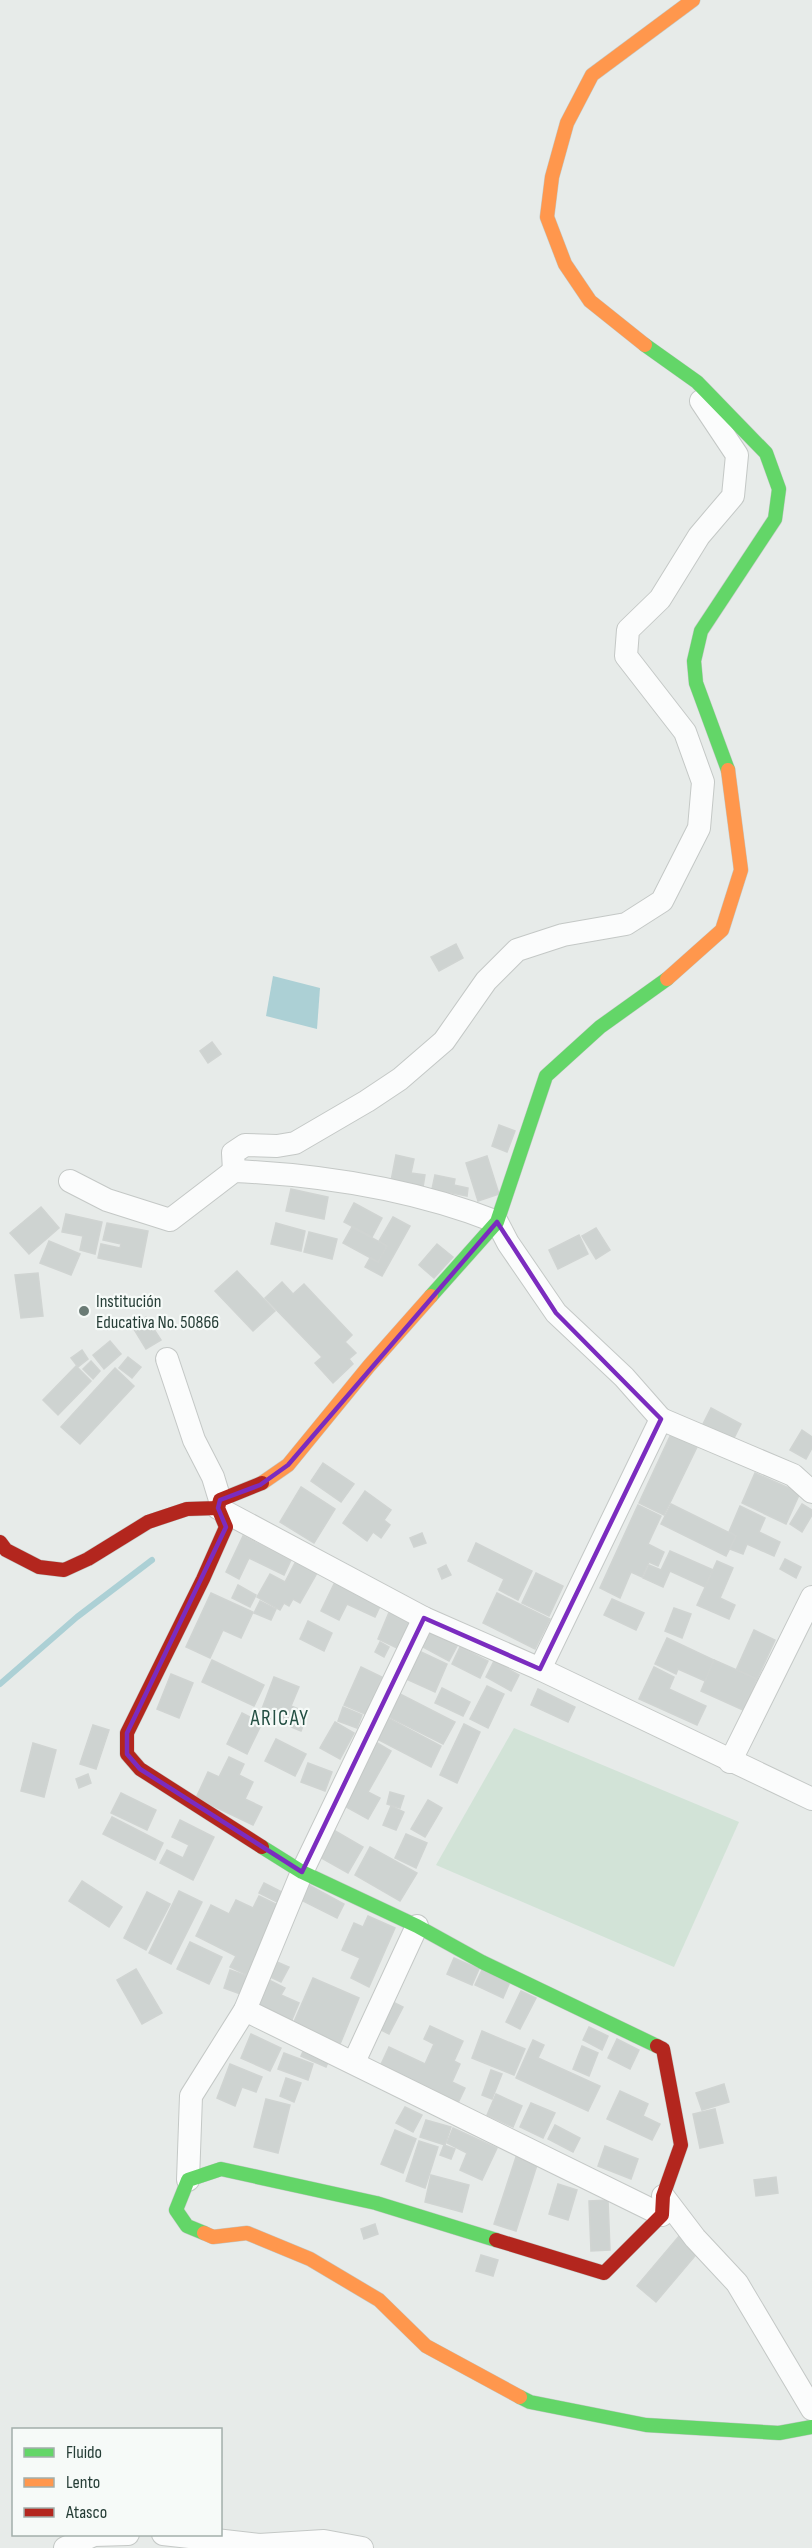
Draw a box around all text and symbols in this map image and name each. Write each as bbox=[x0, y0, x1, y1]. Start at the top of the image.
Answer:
place label: Institución Educativa No. 50866 bbox=[96, 1291, 219, 1333]
marker: Institución Educativa No. 50866 bbox=[77, 1304, 91, 1318]
district label: ARICAY bbox=[250, 1706, 309, 1731]
legend bbox=[12, 2428, 222, 2536]
text: Fluido bbox=[66, 2442, 102, 2463]
text: Lento bbox=[66, 2472, 100, 2493]
text: Atasco bbox=[65, 2502, 107, 2523]

